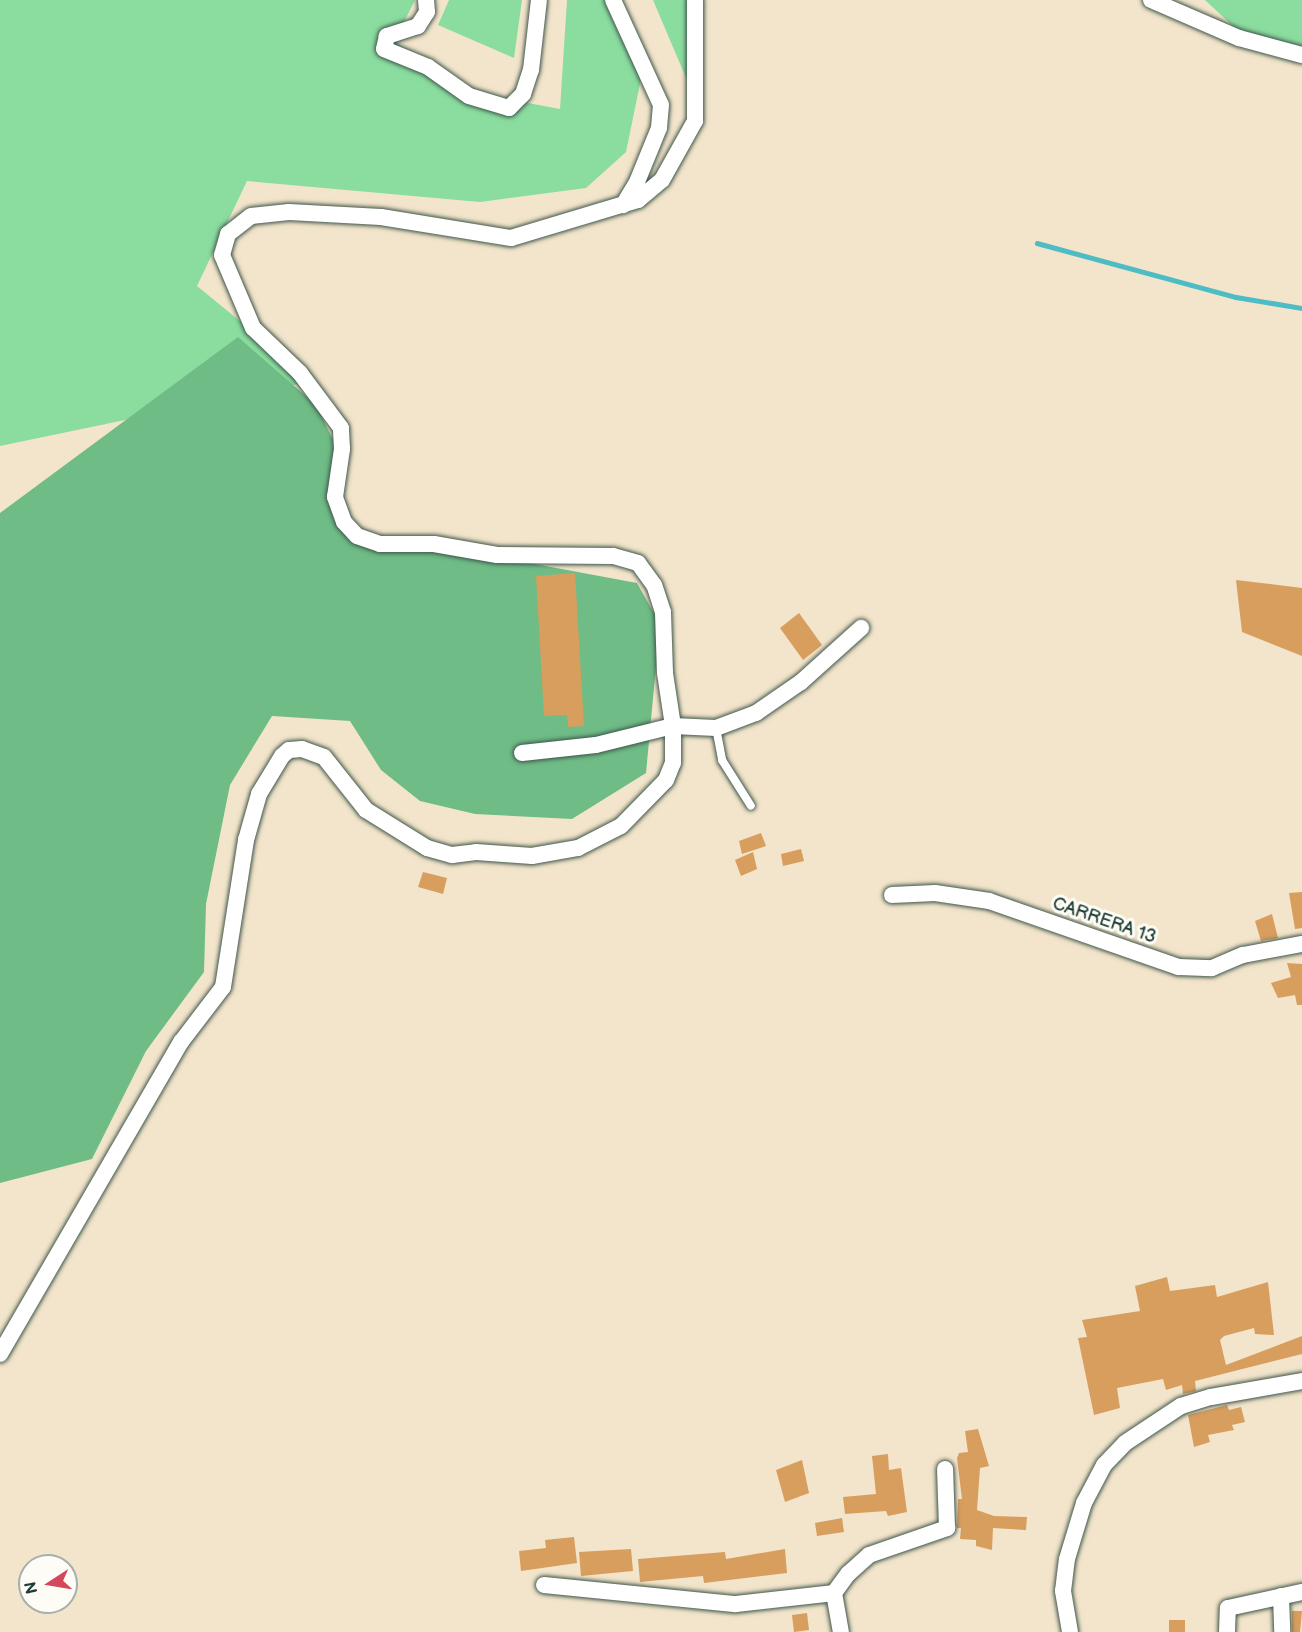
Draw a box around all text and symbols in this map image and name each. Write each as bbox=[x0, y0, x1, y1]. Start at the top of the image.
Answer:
street label: CARRERA 13 bbox=[1049, 893, 1159, 949]
north arrow bbox=[18, 1554, 78, 1614]
text: N bbox=[21, 1580, 42, 1595]

